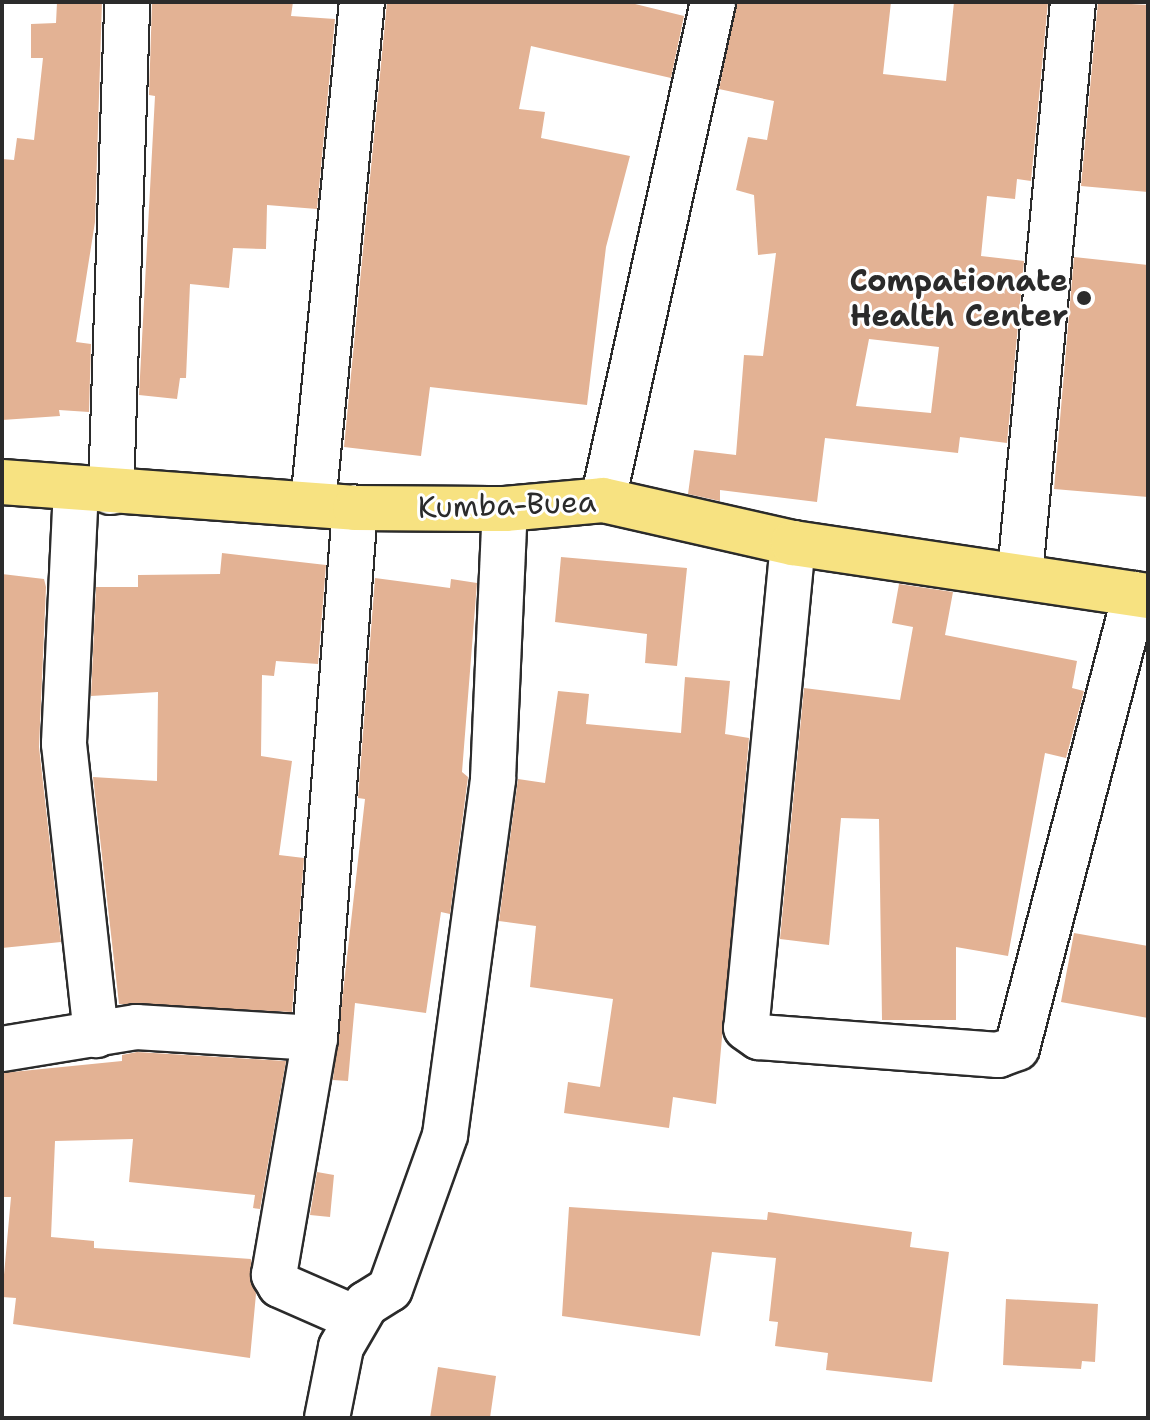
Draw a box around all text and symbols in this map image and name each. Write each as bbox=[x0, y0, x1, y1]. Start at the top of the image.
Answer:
place label: Compationate Health Center bbox=[849, 263, 1068, 334]
marker: Compationate Health Center bbox=[1075, 289, 1093, 307]
street label: Kumba-Buea bbox=[417, 484, 597, 526]

